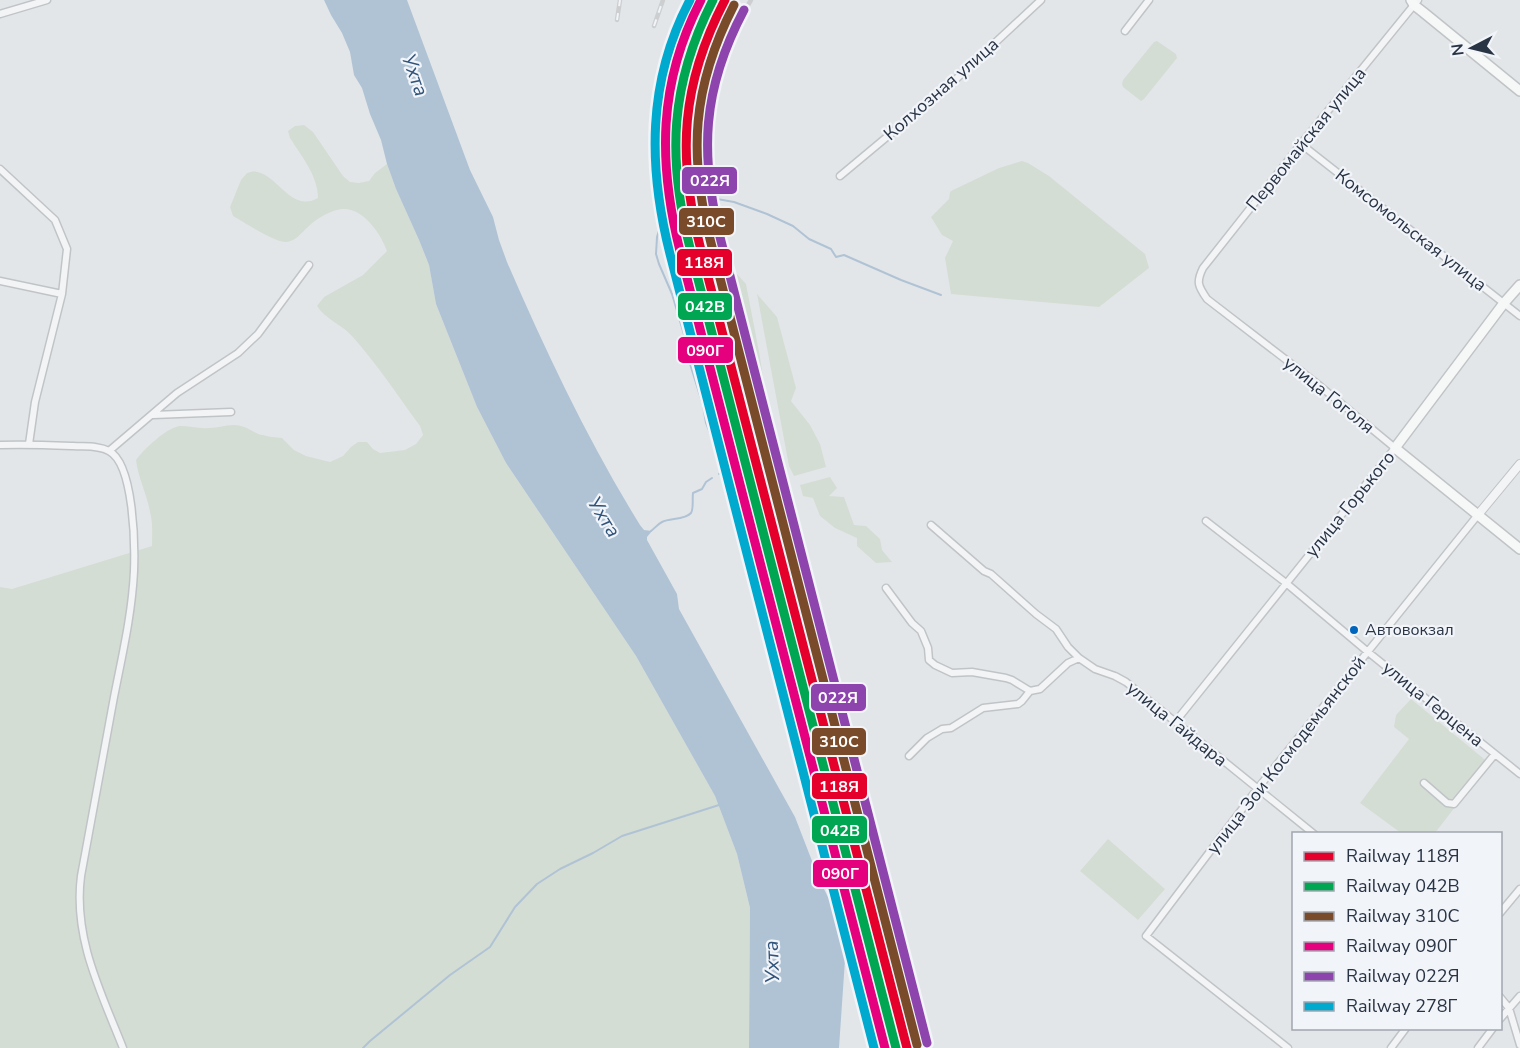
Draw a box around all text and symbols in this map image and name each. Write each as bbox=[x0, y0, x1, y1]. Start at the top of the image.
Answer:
north arrow bbox=[1442, 18, 1502, 78]
street label: Колхозная улица bbox=[878, 32, 1004, 146]
text: N bbox=[1446, 42, 1470, 57]
water label: Ухта bbox=[395, 50, 435, 100]
street label: Первомайская улица bbox=[1241, 62, 1371, 216]
street label: Комсомольская улица bbox=[1330, 163, 1492, 297]
line badge: 022Я bbox=[681, 166, 738, 195]
text: 022Я bbox=[690, 170, 730, 192]
line badge: 310С bbox=[678, 207, 735, 236]
text: 310С bbox=[686, 211, 726, 233]
line badge: 118Я bbox=[676, 248, 733, 277]
text: 118Я bbox=[684, 252, 724, 274]
line badge: 042В bbox=[677, 292, 733, 321]
text: 042В bbox=[685, 296, 725, 318]
line badge: 090Г bbox=[677, 336, 734, 364]
text: 090Г bbox=[686, 340, 724, 362]
street label: улица Гоголя bbox=[1279, 351, 1379, 439]
street label: улица Горького bbox=[1300, 446, 1400, 562]
water label: Ухта bbox=[581, 492, 627, 542]
place label: Автовокзал bbox=[1365, 619, 1454, 641]
marker: Автовокзал bbox=[1348, 624, 1360, 636]
street label: улица Зои Космодемьянской bbox=[1201, 651, 1371, 859]
street label: улица Герцена bbox=[1377, 656, 1489, 752]
street label: улица Гайдара bbox=[1122, 676, 1232, 772]
line badge: 022Я bbox=[810, 683, 867, 712]
text: 022Я bbox=[818, 687, 858, 709]
line badge: 310С bbox=[811, 727, 867, 756]
text: 310С bbox=[819, 731, 859, 753]
line badge: 118Я bbox=[811, 772, 868, 800]
text: 118Я bbox=[819, 776, 859, 798]
line badge: 042В bbox=[811, 815, 868, 844]
text: 042В bbox=[820, 820, 860, 842]
legend bbox=[1292, 832, 1502, 1030]
text: Railway 118Я bbox=[1346, 844, 1460, 868]
line badge: 090Г bbox=[812, 859, 869, 888]
text: 090Г bbox=[821, 863, 859, 885]
text: Railway 042В bbox=[1346, 874, 1460, 898]
text: Railway 310С bbox=[1346, 904, 1460, 928]
text: Railway 090Г bbox=[1346, 934, 1458, 958]
water label: Ухта bbox=[758, 940, 786, 984]
text: Railway 022Я bbox=[1346, 964, 1460, 988]
text: Railway 278Г bbox=[1346, 994, 1458, 1018]

